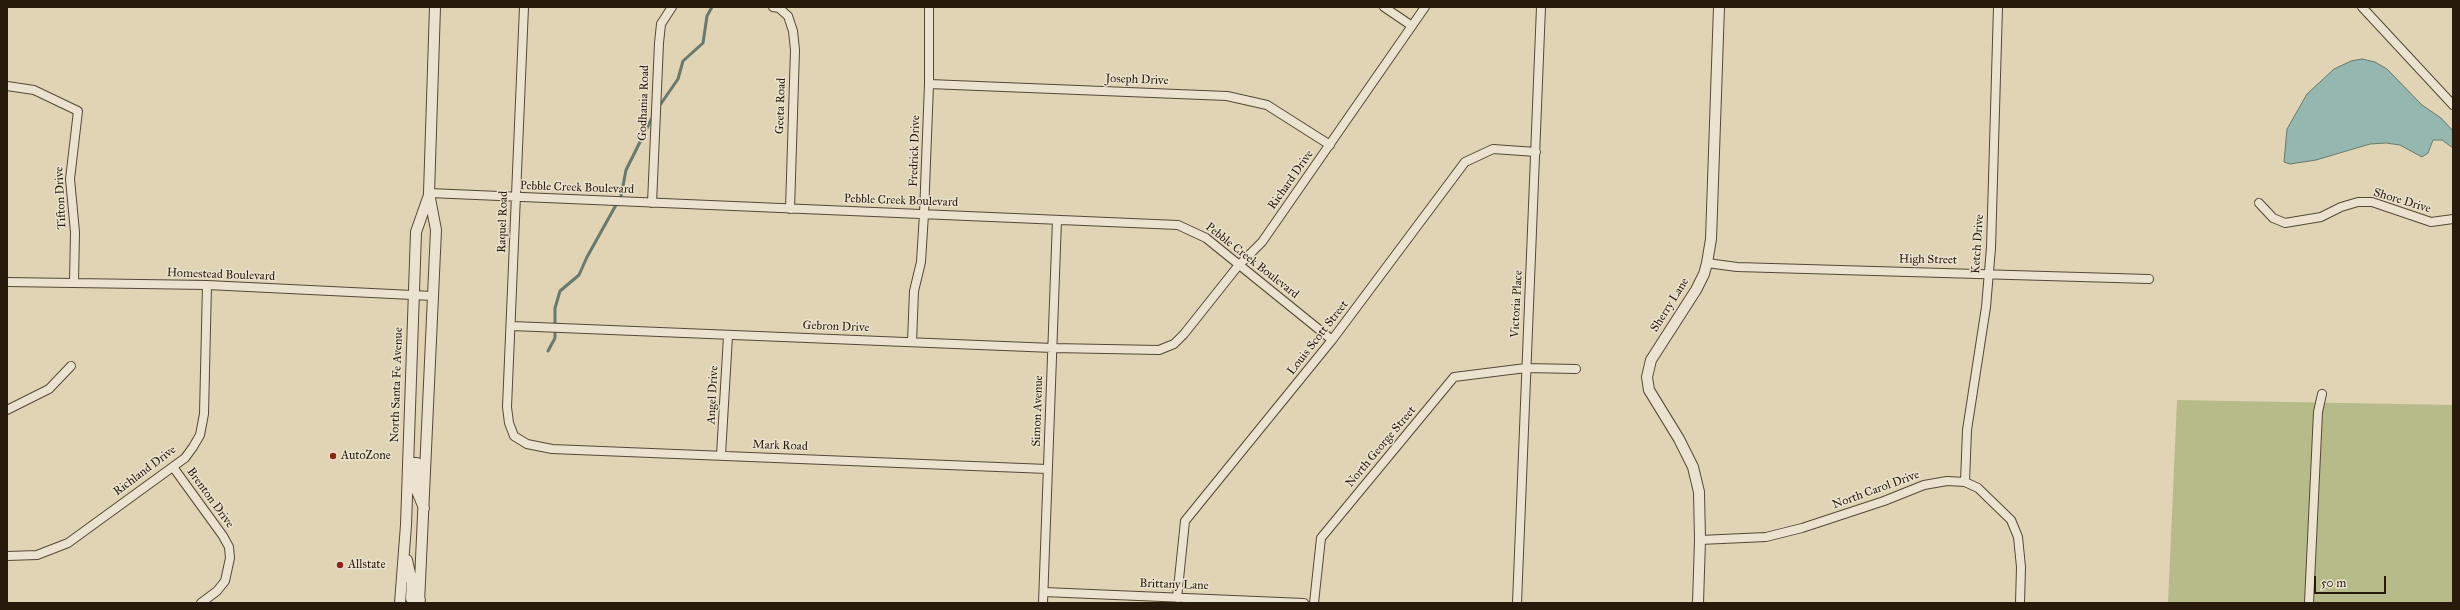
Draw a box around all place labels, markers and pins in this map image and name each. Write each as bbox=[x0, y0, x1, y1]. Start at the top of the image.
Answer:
place label: AutoZone bbox=[341, 449, 391, 463]
marker: AutoZone bbox=[328, 451, 338, 461]
place label: Allstate bbox=[348, 558, 386, 572]
marker: Allstate bbox=[335, 560, 345, 570]

